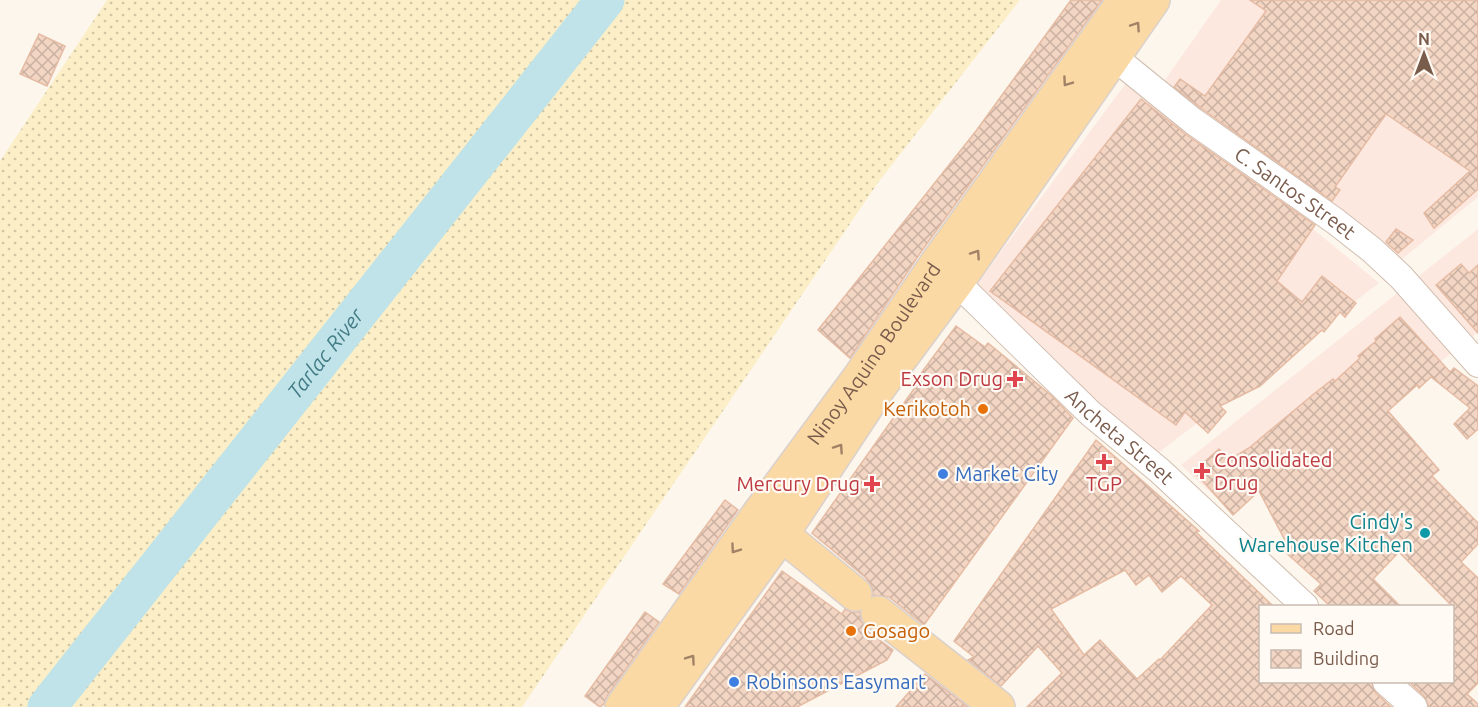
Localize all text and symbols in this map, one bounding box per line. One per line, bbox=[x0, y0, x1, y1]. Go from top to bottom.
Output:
one-way arrow bbox=[1129, 22, 1140, 33]
north arrow bbox=[1394, 24, 1454, 84]
text: N bbox=[1418, 30, 1430, 48]
one-way arrow bbox=[1063, 75, 1074, 86]
street label: C. Santos Street bbox=[1230, 142, 1361, 244]
one-way arrow bbox=[969, 250, 980, 261]
street label: Ninoy Aquino Boulevard bbox=[802, 258, 945, 449]
water label: Tarlac River bbox=[282, 303, 368, 403]
place label: Exson Drug bbox=[900, 367, 1003, 390]
marker: Exson Drug bbox=[1008, 372, 1022, 386]
street label: Ancheta Street bbox=[1061, 384, 1179, 489]
place label: Kerikotoh bbox=[883, 397, 971, 420]
marker: Kerikotoh bbox=[976, 402, 990, 416]
one-way arrow bbox=[832, 444, 843, 455]
place label: Consolidated Drug bbox=[1214, 448, 1332, 494]
marker: TGP bbox=[1097, 455, 1111, 469]
place label: Market City bbox=[955, 462, 1058, 485]
marker: Consolidated Drug bbox=[1195, 464, 1209, 478]
marker: Market City bbox=[936, 467, 950, 481]
place label: Mercury Drug bbox=[736, 472, 860, 495]
place label: TGP bbox=[1086, 472, 1122, 495]
marker: Mercury Drug bbox=[865, 477, 879, 491]
place label: Cindy's Warehouse Kitchen bbox=[1239, 510, 1413, 556]
marker: Cindy's Warehouse Kitchen bbox=[1418, 526, 1432, 540]
one-way arrow bbox=[731, 542, 742, 553]
legend bbox=[1259, 605, 1454, 683]
text: Road bbox=[1313, 618, 1355, 638]
place label: Gosago bbox=[863, 619, 930, 642]
marker: Gosago bbox=[844, 624, 858, 638]
text: Building bbox=[1313, 648, 1379, 668]
one-way arrow bbox=[684, 655, 695, 666]
place label: Robinsons Easymart bbox=[746, 670, 926, 693]
marker: Robinsons Easymart bbox=[727, 675, 741, 689]

